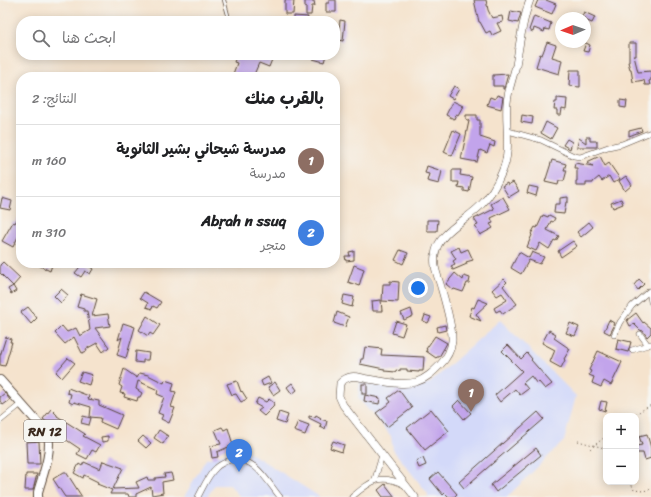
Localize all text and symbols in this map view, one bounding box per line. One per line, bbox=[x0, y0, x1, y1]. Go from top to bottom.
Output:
north arrow bbox=[555, 12, 591, 48]
search box bbox=[16, 16, 340, 60]
text: ابحث هنا bbox=[62, 25, 116, 51]
icon: search bbox=[30, 27, 52, 49]
text: بالقرب منك bbox=[245, 83, 324, 113]
text: النتائج: 2 bbox=[32, 87, 77, 110]
text: مدرسة شيحاني بشير الثانوية bbox=[116, 136, 286, 162]
text: 160 m bbox=[32, 149, 67, 172]
text: 1 bbox=[308, 149, 314, 172]
text: مدرسة bbox=[250, 162, 286, 185]
text: Abṛah n ssuq bbox=[201, 208, 286, 234]
text: 310 m bbox=[32, 221, 66, 244]
text: 2 bbox=[307, 221, 315, 244]
text: متجر bbox=[261, 234, 286, 257]
your location bbox=[408, 278, 428, 298]
pin: 1 bbox=[458, 379, 484, 412]
map controls bbox=[603, 413, 639, 485]
button: + bbox=[603, 413, 639, 449]
road number: RN 12 bbox=[24, 420, 66, 442]
pin: 2 bbox=[226, 439, 252, 472]
button: − bbox=[603, 449, 639, 485]

